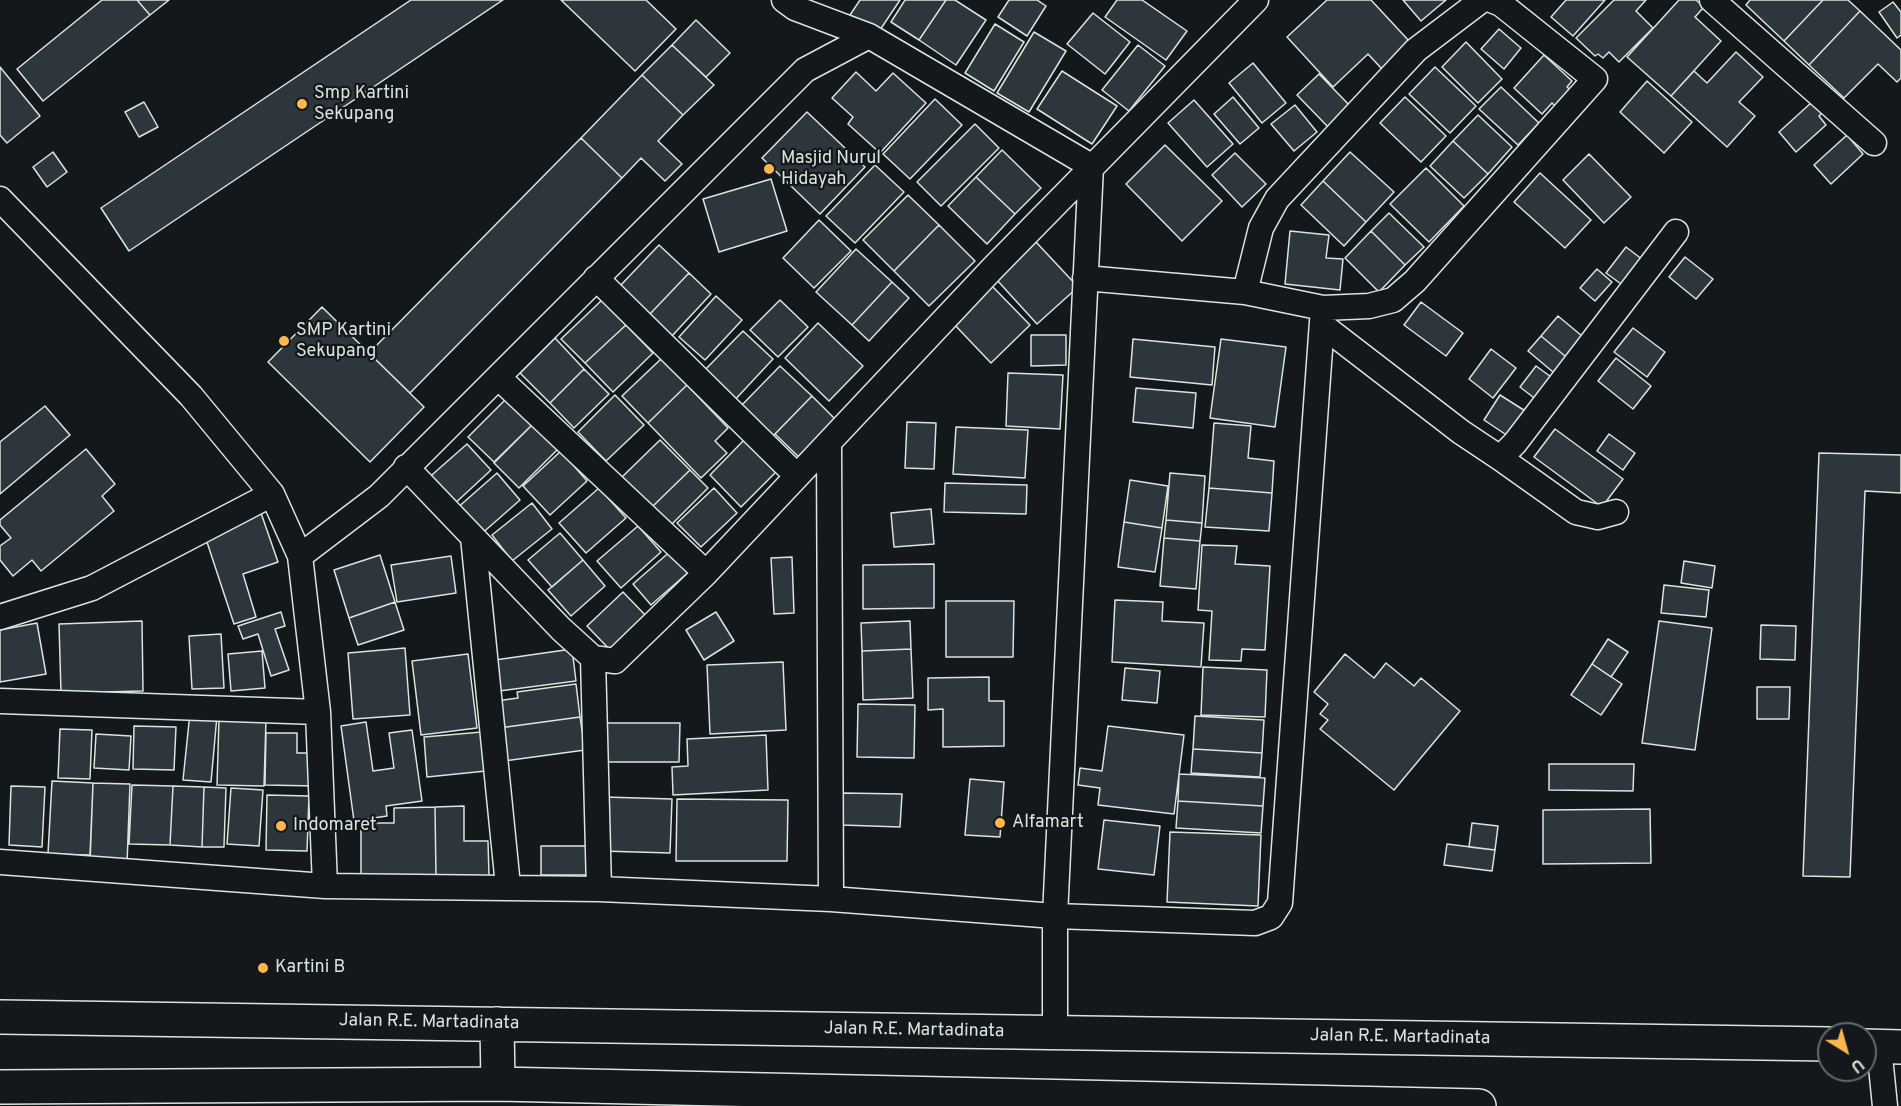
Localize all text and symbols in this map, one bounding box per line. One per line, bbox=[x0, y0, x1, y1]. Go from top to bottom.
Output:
place label: Smp Kartini Sekupang bbox=[314, 83, 409, 125]
marker: Smp Kartini Sekupang bbox=[295, 97, 309, 111]
place label: Masjid Nurul Hidayah bbox=[781, 148, 881, 190]
marker: Masjid Nurul Hidayah bbox=[762, 162, 776, 176]
place label: SMP Kartini Sekupang bbox=[296, 320, 391, 362]
marker: SMP Kartini Sekupang bbox=[277, 334, 291, 348]
place label: Alfamart bbox=[1012, 812, 1084, 834]
place label: Indomaret bbox=[293, 815, 376, 837]
marker: Alfamart bbox=[993, 816, 1007, 830]
marker: Indomaret bbox=[274, 819, 288, 833]
place label: Kartini B bbox=[275, 957, 345, 979]
marker: Kartini B bbox=[256, 961, 270, 975]
street label: Jalan R.E. Martadinata bbox=[339, 1011, 519, 1035]
street label: Jalan R.E. Martadinata bbox=[824, 1019, 1004, 1043]
north arrow bbox=[1817, 1022, 1877, 1082]
street label: Jalan R.E. Martadinata bbox=[1310, 1026, 1490, 1050]
text: U bbox=[1846, 1053, 1867, 1076]

